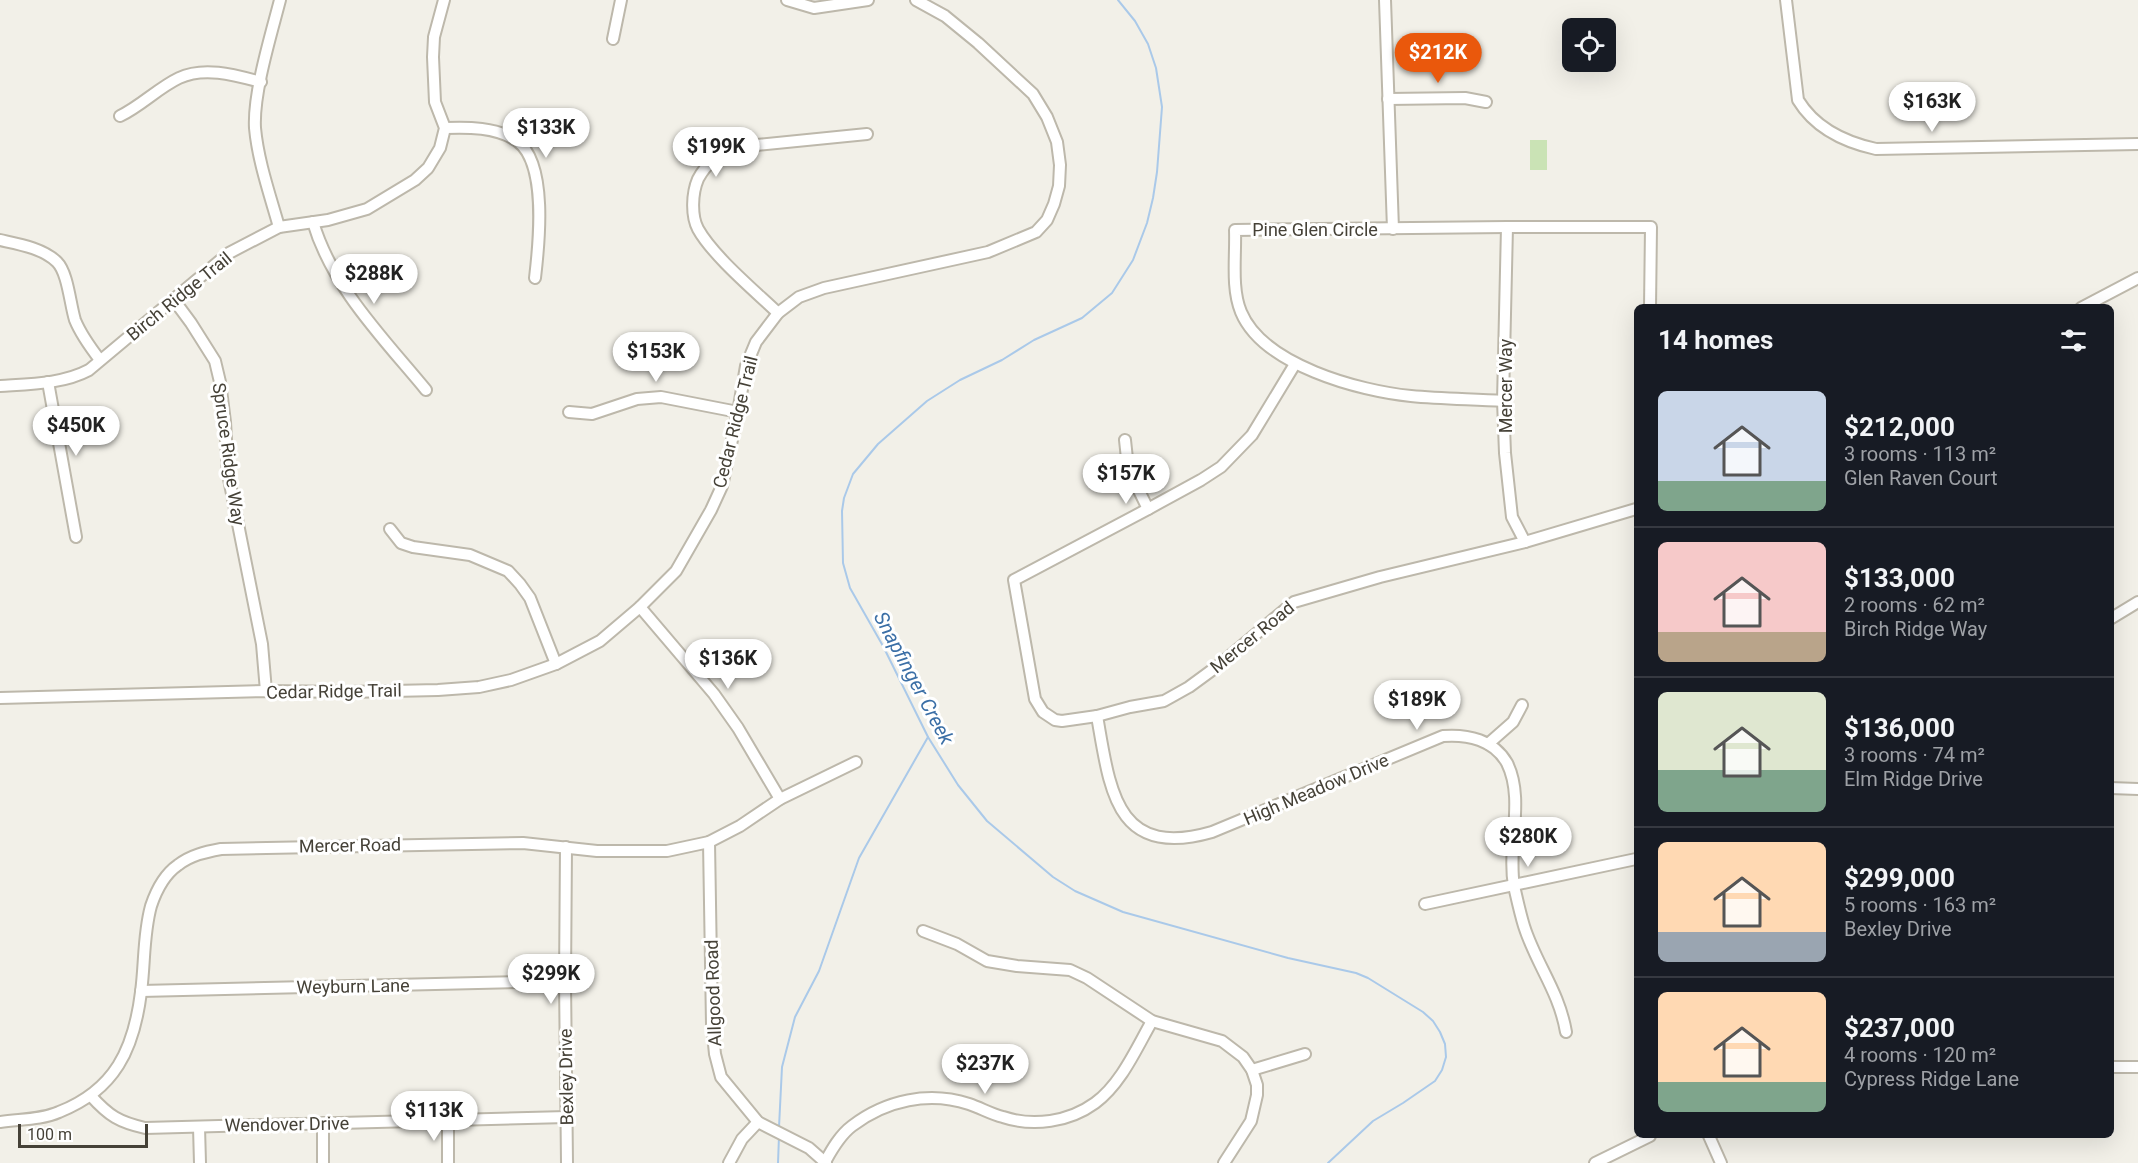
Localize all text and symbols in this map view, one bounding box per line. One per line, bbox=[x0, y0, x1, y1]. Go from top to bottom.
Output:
map controls bbox=[1562, 18, 1616, 72]
button: locate bbox=[1562, 18, 1616, 72]
pin: $212K bbox=[1396, 33, 1480, 84]
text: $212K bbox=[1409, 40, 1467, 64]
pin: $163K bbox=[1890, 82, 1974, 133]
text: $163K bbox=[1903, 89, 1961, 113]
pin: $133K bbox=[504, 108, 588, 159]
text: $133K bbox=[517, 115, 575, 139]
pin: $199K bbox=[674, 127, 758, 178]
text: $199K bbox=[687, 134, 745, 158]
street label: Pine Glen Circle bbox=[1252, 219, 1378, 240]
street label: Birch Ridge Trail bbox=[122, 247, 236, 345]
pin: $288K bbox=[332, 254, 416, 305]
text: $288K bbox=[345, 261, 403, 285]
icon: filters bbox=[2057, 324, 2090, 357]
text: 14 homes bbox=[1658, 325, 1773, 355]
pin: $153K bbox=[614, 332, 698, 383]
street label: Mercer Way bbox=[1495, 338, 1516, 433]
text: $153K bbox=[627, 339, 685, 363]
street label: Cedar Ridge Trail bbox=[708, 354, 762, 490]
street label: Spruce Ridge Way bbox=[209, 381, 249, 527]
pin: $450K bbox=[34, 406, 118, 457]
text: $212,000 bbox=[1844, 412, 1955, 442]
text: $450K bbox=[47, 413, 105, 437]
icon: home bbox=[1706, 415, 1778, 487]
text: 3 rooms · 113 m² bbox=[1844, 442, 1996, 466]
pin: $157K bbox=[1084, 454, 1168, 505]
text: $157K bbox=[1097, 461, 1155, 485]
text: Glen Raven Court bbox=[1844, 466, 1998, 490]
text: $133,000 bbox=[1844, 563, 1955, 593]
icon: home bbox=[1706, 566, 1778, 638]
text: 2 rooms · 62 m² bbox=[1844, 593, 1985, 617]
street label: Mercer Road bbox=[1206, 597, 1298, 677]
water label: Snapfinger Creek bbox=[869, 607, 960, 750]
text: Birch Ridge Way bbox=[1844, 617, 1987, 641]
pin: $136K bbox=[686, 639, 770, 690]
text: $136K bbox=[699, 646, 757, 670]
street label: Cedar Ridge Trail bbox=[266, 679, 402, 703]
pin: $189K bbox=[1375, 680, 1459, 731]
text: $189K bbox=[1388, 687, 1446, 711]
text: $136,000 bbox=[1844, 713, 1955, 743]
icon: home bbox=[1706, 716, 1778, 788]
text: 3 rooms · 74 m² bbox=[1844, 743, 1985, 767]
street label: High Meadow Drive bbox=[1240, 749, 1392, 829]
text: Elm Ridge Drive bbox=[1844, 767, 1983, 791]
pin: $280K bbox=[1486, 817, 1570, 868]
text: $280K bbox=[1499, 824, 1557, 848]
street label: Mercer Road bbox=[299, 834, 401, 856]
text: $299,000 bbox=[1844, 863, 1955, 893]
icon: home bbox=[1706, 866, 1778, 938]
text: 5 rooms · 163 m² bbox=[1844, 893, 1996, 917]
text: Bexley Drive bbox=[1844, 917, 1952, 941]
street label: Allgood Road bbox=[701, 939, 725, 1047]
pin: $299K bbox=[509, 954, 593, 1005]
text: $299K bbox=[522, 961, 580, 985]
street label: Weyburn Lane bbox=[296, 975, 410, 997]
text: $237,000 bbox=[1844, 1013, 1955, 1043]
icon: home bbox=[1706, 1016, 1778, 1088]
street label: Bexley Drive bbox=[555, 1028, 577, 1126]
text: 4 rooms · 120 m² bbox=[1844, 1043, 1996, 1067]
pin: $237K bbox=[943, 1044, 1027, 1095]
text: $237K bbox=[956, 1051, 1014, 1075]
text: Cypress Ridge Lane bbox=[1844, 1067, 2019, 1091]
pin: $113K bbox=[392, 1091, 476, 1142]
text: $113K bbox=[405, 1098, 463, 1122]
street label: Wendover Drive bbox=[225, 1112, 349, 1136]
scale bar bbox=[18, 1121, 148, 1148]
text: 100 m bbox=[27, 1125, 72, 1144]

